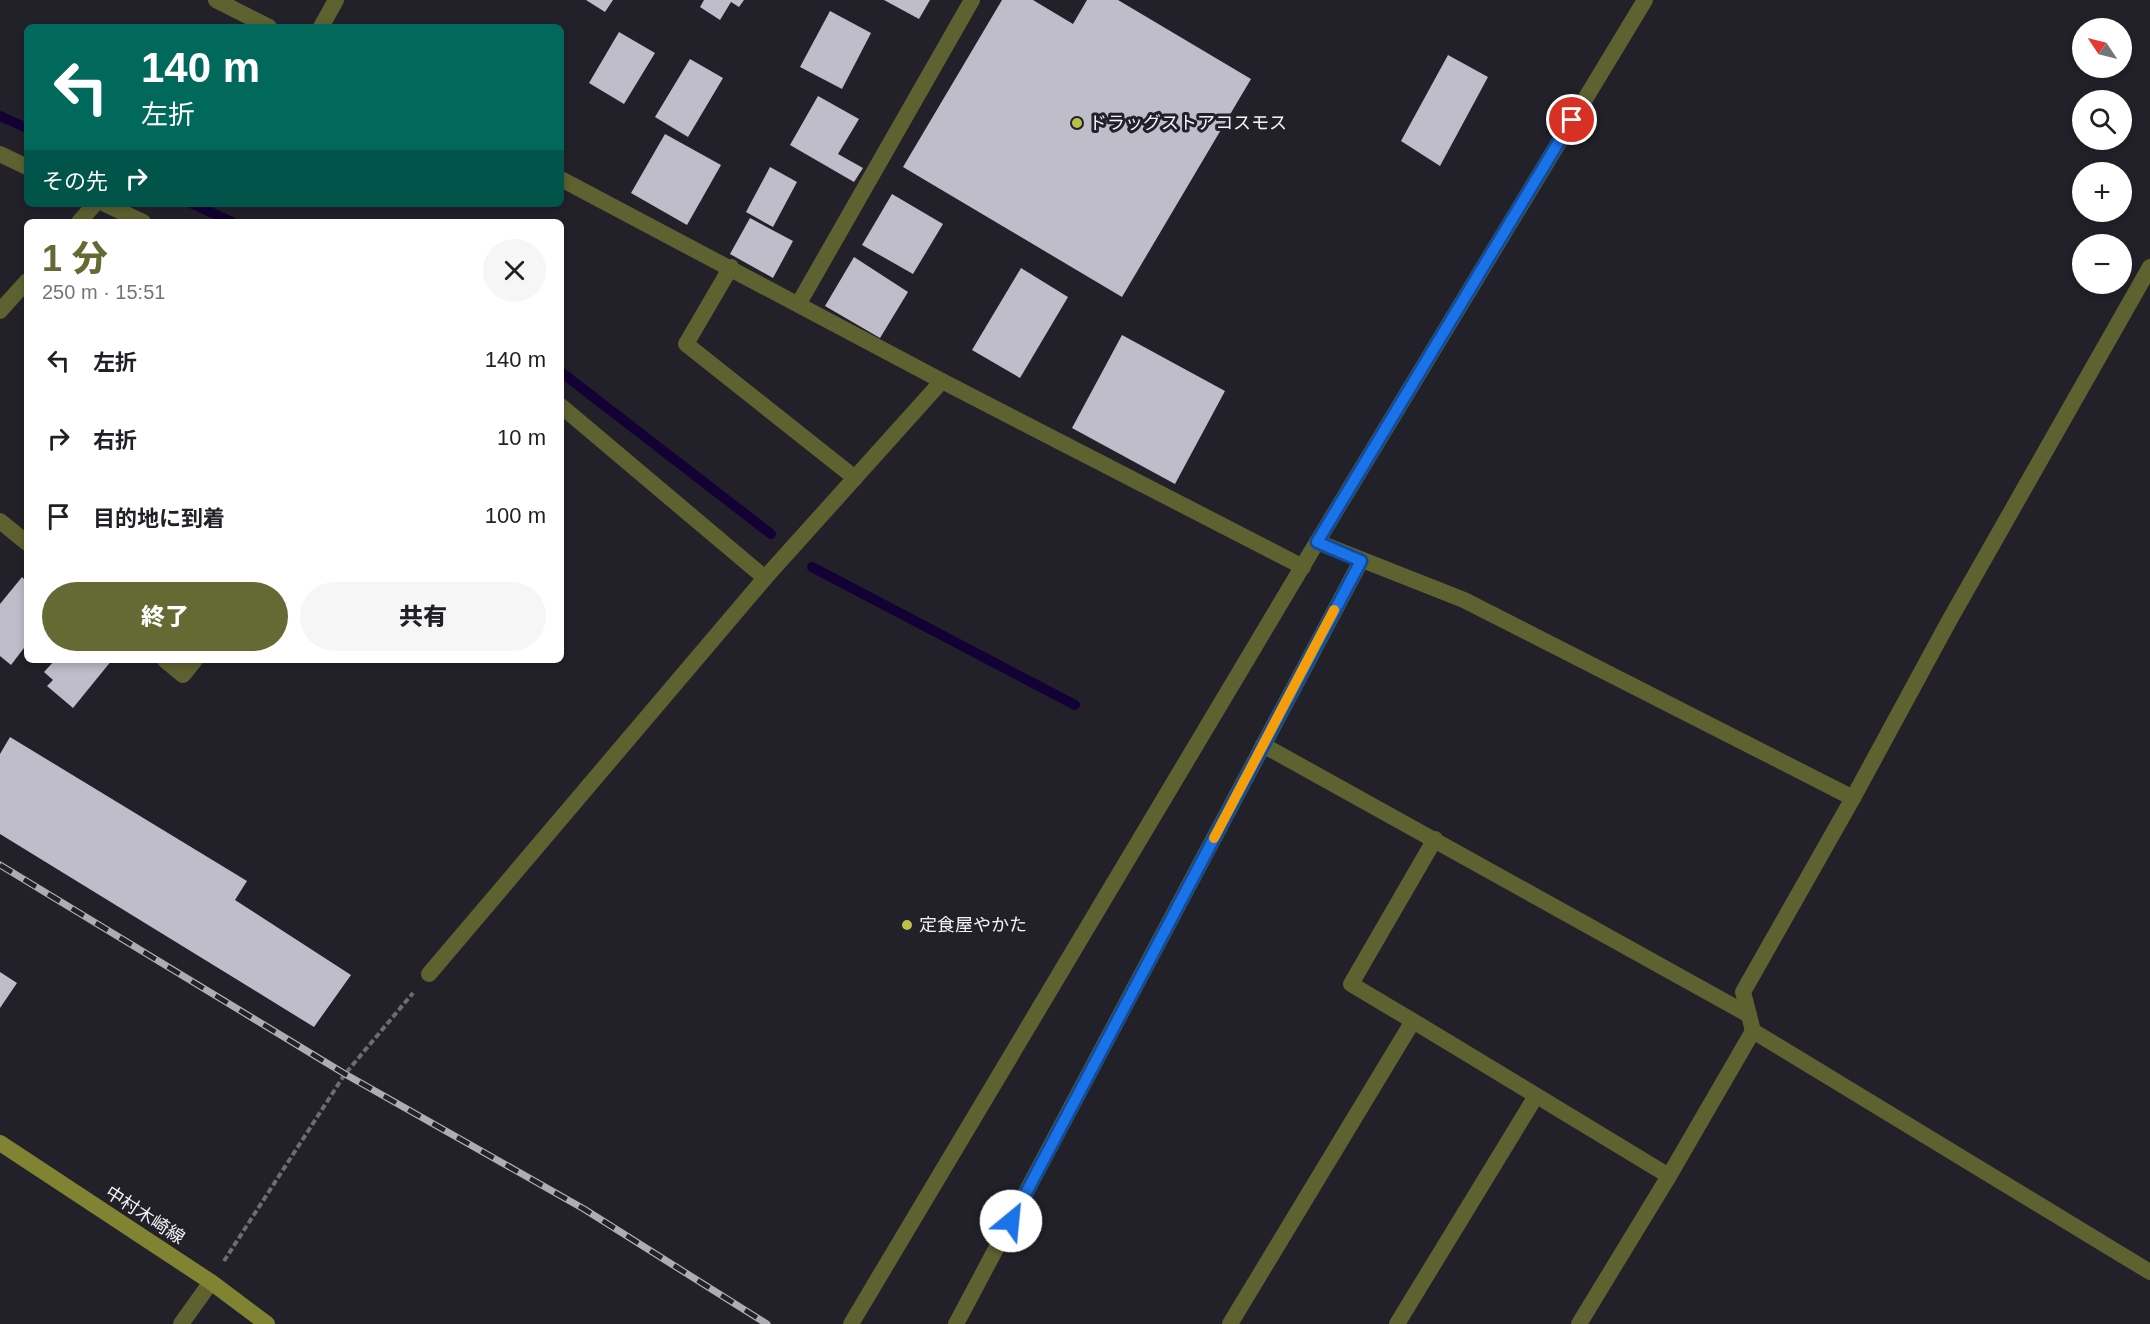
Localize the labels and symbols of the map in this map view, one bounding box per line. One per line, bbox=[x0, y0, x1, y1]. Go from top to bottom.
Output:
north arrow bbox=[2072, 18, 2132, 78]
pin bbox=[1546, 94, 1597, 145]
place label: ドラッグストアコスモス bbox=[1089, 113, 1287, 133]
marker: ドラッグストアコスモス bbox=[1070, 116, 1084, 130]
place label: 定食屋やかた bbox=[919, 915, 1027, 935]
marker: 定食屋やかた bbox=[900, 918, 914, 932]
street label: 中村木崎線 bbox=[102, 1182, 188, 1248]
position arrow bbox=[979, 1189, 1043, 1253]

